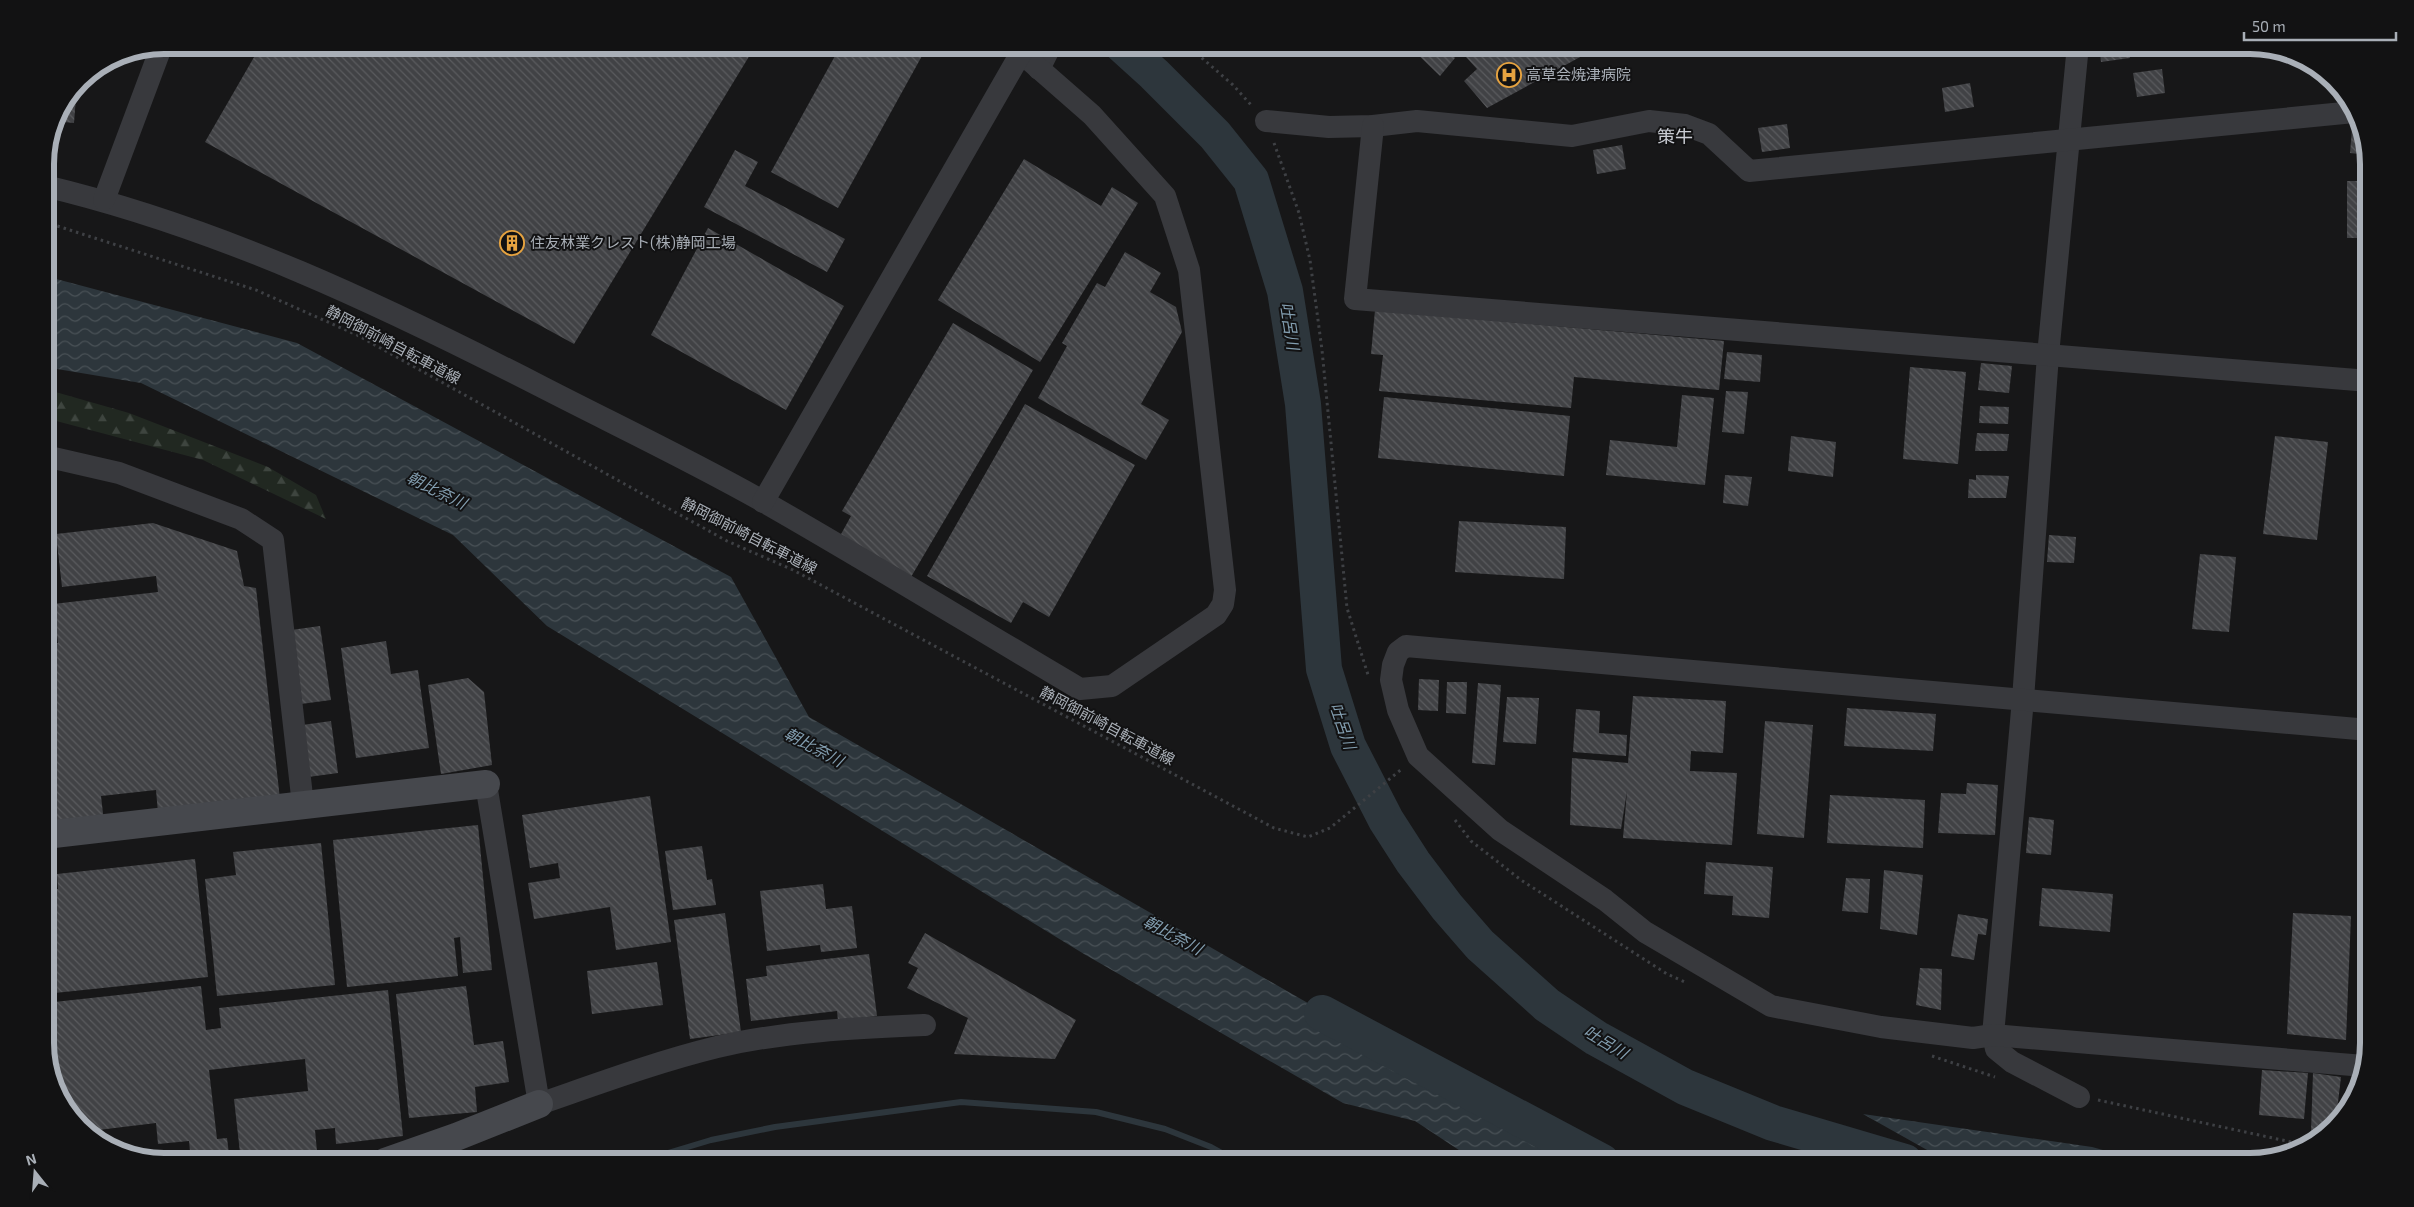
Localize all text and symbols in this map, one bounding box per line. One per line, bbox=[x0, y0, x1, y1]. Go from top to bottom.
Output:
scale bar bbox=[2244, 10, 2396, 42]
text: 50 m bbox=[2252, 17, 2286, 35]
hospital icon: 高草会焼津病院 bbox=[1496, 62, 1522, 88]
place label: 高草会焼津病院 bbox=[1526, 65, 1631, 83]
district label: 策牛 bbox=[1657, 125, 1693, 147]
building icon: 住友林業クレスト(株)静岡工場 bbox=[499, 230, 525, 256]
place label: 住友林業クレスト(株)静岡工場 bbox=[530, 233, 736, 251]
street label: 静岡御前崎自転車道線 bbox=[323, 301, 464, 387]
water label: 吐呂川 bbox=[1277, 301, 1304, 353]
water label: 朝比奈川 bbox=[404, 467, 472, 513]
street label: 静岡御前崎自転車道線 bbox=[679, 493, 820, 577]
street label: 静岡御前崎自転車道線 bbox=[1037, 682, 1178, 768]
water label: 吐呂川 bbox=[1327, 700, 1361, 754]
water label: 朝比奈川 bbox=[782, 723, 849, 771]
water label: 朝比奈川 bbox=[1141, 911, 1208, 959]
water label: 吐呂川 bbox=[1581, 1021, 1633, 1063]
north arrow bbox=[10, 1147, 60, 1197]
text: N bbox=[24, 1149, 38, 1169]

